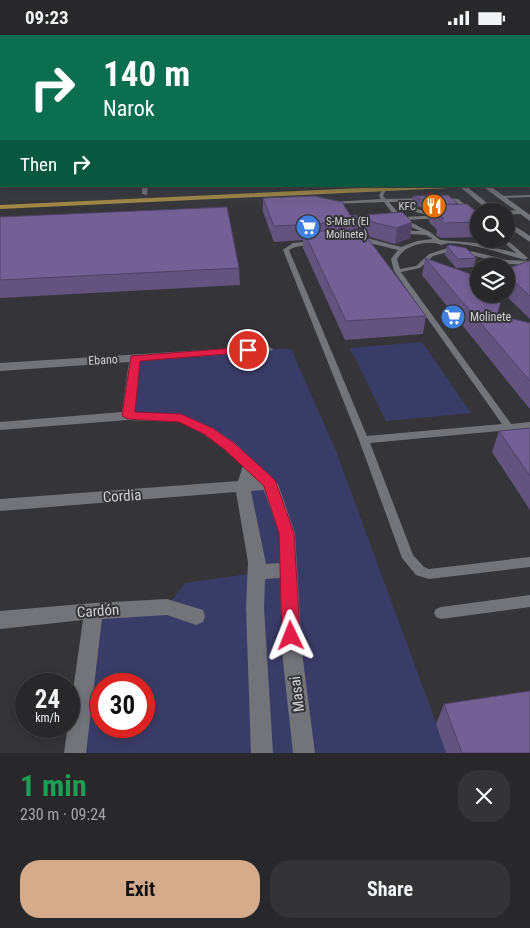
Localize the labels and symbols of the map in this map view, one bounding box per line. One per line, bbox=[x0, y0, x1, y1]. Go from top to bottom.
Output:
restaurant icon: KFC bbox=[421, 193, 447, 219]
place label: KFC bbox=[398, 200, 416, 213]
supermarket icon: S-Mart (El Molinete) bbox=[295, 214, 321, 240]
place label: S-Mart (El Molinete) bbox=[326, 215, 369, 241]
supermarket icon: Molinete bbox=[440, 304, 466, 330]
place label: Molinete bbox=[470, 310, 512, 324]
pin bbox=[227, 329, 269, 371]
street label: Ebano bbox=[88, 352, 118, 368]
street label: Cordia bbox=[102, 486, 142, 506]
street label: Cardón bbox=[76, 601, 120, 621]
position arrow bbox=[264, 609, 316, 661]
speed limit sign: 30 bbox=[90, 673, 155, 738]
street label: Masai bbox=[286, 675, 308, 713]

